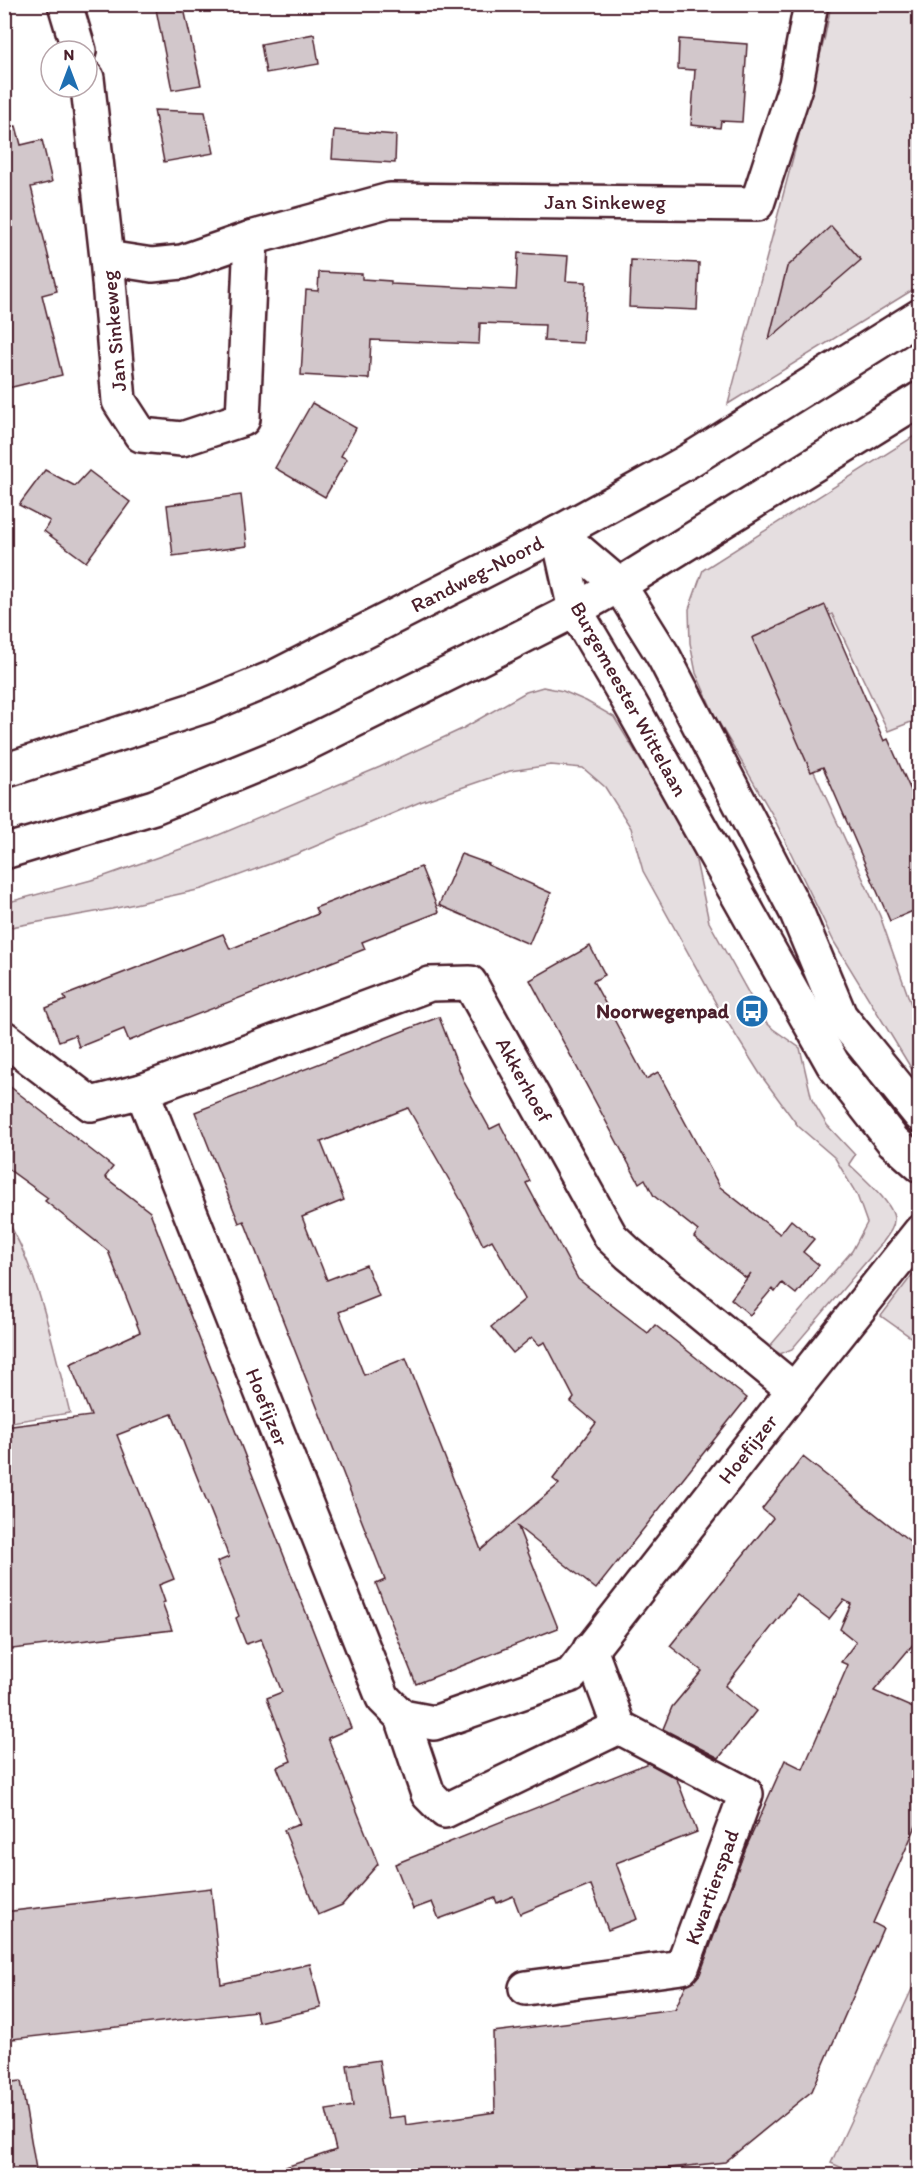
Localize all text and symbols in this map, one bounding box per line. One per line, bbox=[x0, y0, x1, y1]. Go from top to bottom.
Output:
north arrow bbox=[39, 39, 99, 99]
text: N bbox=[64, 45, 74, 64]
street label: Jan Sinkeweg bbox=[544, 189, 666, 214]
street label: Jan Sinkeweg bbox=[96, 269, 131, 393]
street label: Randweg-Noord bbox=[406, 529, 548, 618]
street label: Burgemeester Wittelaan bbox=[565, 597, 693, 801]
bus stop icon: Noorwegenpad bbox=[734, 993, 770, 1029]
place label: Noorwegenpad bbox=[596, 998, 730, 1024]
street label: Akkerhoef bbox=[491, 1033, 558, 1127]
street label: Hoefijzer bbox=[241, 1364, 295, 1450]
street label: Hoefijzer bbox=[713, 1408, 783, 1489]
street label: Kwartierspad bbox=[679, 1825, 744, 1948]

